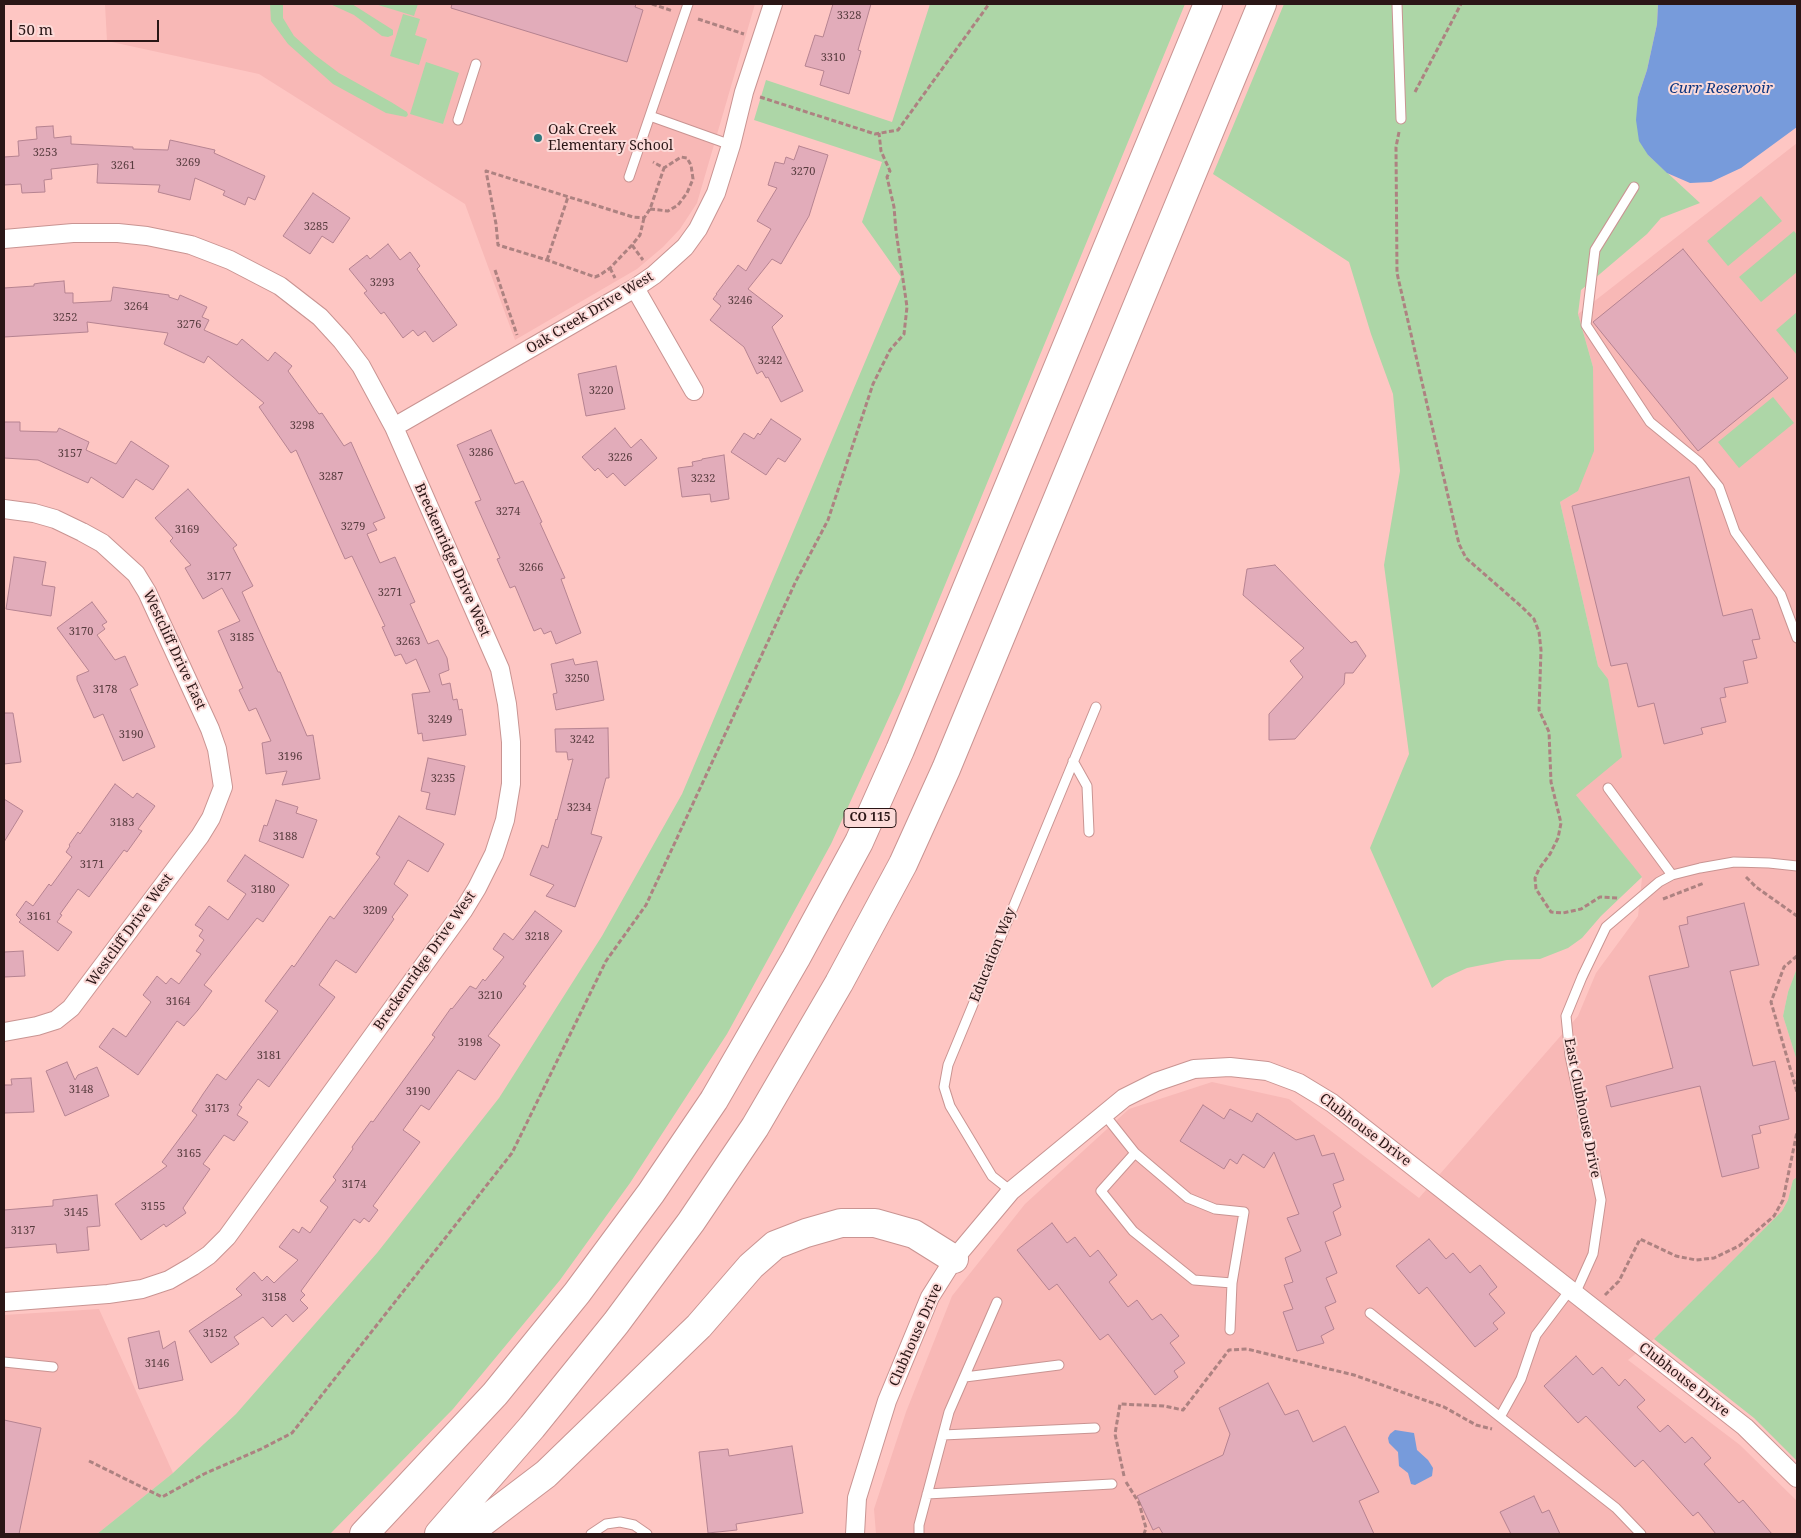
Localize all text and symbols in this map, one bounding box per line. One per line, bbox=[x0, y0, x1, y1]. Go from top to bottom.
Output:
house number: 3328 bbox=[837, 9, 861, 23]
scale bar bbox=[12, 10, 161, 42]
text: 50 m bbox=[18, 19, 53, 39]
house number: 3310 bbox=[821, 51, 845, 65]
water label: Curr Reservoir bbox=[1669, 80, 1773, 98]
place label: Oak Creek Elementary School bbox=[548, 122, 673, 154]
marker: Oak Creek Elementary School bbox=[532, 132, 544, 144]
house number: 3253 bbox=[33, 146, 57, 160]
house number: 3269 bbox=[176, 156, 200, 170]
house number: 3261 bbox=[111, 159, 135, 173]
house number: 3270 bbox=[791, 165, 815, 179]
house number: 3285 bbox=[304, 220, 328, 234]
street label: Oak Creek Drive West bbox=[523, 268, 657, 358]
house number: 3293 bbox=[370, 276, 394, 290]
house number: 3246 bbox=[728, 294, 752, 308]
house number: 3264 bbox=[124, 300, 148, 314]
house number: 3252 bbox=[53, 311, 77, 325]
house number: 3276 bbox=[177, 318, 201, 332]
house number: 3242 bbox=[758, 354, 782, 368]
house number: 3220 bbox=[589, 384, 613, 398]
house number: 3298 bbox=[290, 419, 314, 433]
house number: 3286 bbox=[469, 446, 493, 460]
house number: 3157 bbox=[58, 447, 82, 461]
house number: 3226 bbox=[608, 451, 632, 465]
house number: 3287 bbox=[319, 470, 343, 484]
house number: 3232 bbox=[691, 472, 715, 486]
street label: Breckenridge Drive West bbox=[411, 481, 493, 639]
house number: 3274 bbox=[496, 505, 520, 519]
house number: 3279 bbox=[341, 520, 365, 534]
house number: 3169 bbox=[175, 523, 199, 537]
house number: 3266 bbox=[519, 561, 543, 575]
house number: 3177 bbox=[207, 570, 231, 584]
house number: 3271 bbox=[378, 586, 402, 600]
street label: Westcliff Drive East bbox=[139, 587, 209, 713]
house number: 3170 bbox=[69, 625, 93, 639]
house number: 3185 bbox=[230, 631, 254, 645]
house number: 3263 bbox=[396, 635, 420, 649]
house number: 3250 bbox=[565, 672, 589, 686]
house number: 3178 bbox=[93, 683, 117, 697]
house number: 3249 bbox=[428, 713, 452, 727]
house number: 3190 bbox=[119, 728, 143, 742]
house number: 3242 bbox=[570, 733, 594, 747]
house number: 3196 bbox=[278, 750, 302, 764]
house number: 3235 bbox=[431, 772, 455, 786]
house number: 3234 bbox=[567, 801, 591, 815]
road number: CO 115 bbox=[844, 808, 896, 828]
house number: 3183 bbox=[110, 816, 134, 830]
house number: 3188 bbox=[273, 830, 297, 844]
house number: 3171 bbox=[80, 858, 104, 872]
street label: Westcliff Drive West bbox=[84, 871, 176, 989]
house number: 3180 bbox=[251, 883, 275, 897]
street label: Breckenridge Drive West bbox=[371, 888, 479, 1034]
house number: 3209 bbox=[363, 904, 387, 918]
street label: Education Way bbox=[966, 905, 1020, 1005]
house number: 3161 bbox=[27, 910, 51, 924]
house number: 3218 bbox=[525, 930, 549, 944]
house number: 3210 bbox=[478, 989, 502, 1003]
house number: 3164 bbox=[166, 995, 190, 1009]
house number: 3198 bbox=[458, 1036, 482, 1050]
street label: East Clubhouse Drive bbox=[1560, 1037, 1604, 1179]
house number: 3181 bbox=[257, 1049, 281, 1063]
house number: 3148 bbox=[69, 1083, 93, 1097]
house number: 3190 bbox=[406, 1085, 430, 1099]
street label: Clubhouse Drive bbox=[1316, 1090, 1414, 1170]
house number: 3173 bbox=[205, 1102, 229, 1116]
house number: 3165 bbox=[177, 1147, 201, 1161]
house number: 3174 bbox=[342, 1178, 366, 1192]
house number: 3155 bbox=[141, 1200, 165, 1214]
house number: 3145 bbox=[64, 1206, 88, 1220]
house number: 3137 bbox=[11, 1224, 35, 1238]
street label: Clubhouse Drive bbox=[886, 1281, 946, 1389]
house number: 3158 bbox=[262, 1291, 286, 1305]
house number: 3152 bbox=[203, 1327, 227, 1341]
street label: Clubhouse Drive bbox=[1635, 1339, 1733, 1421]
house number: 3146 bbox=[145, 1357, 169, 1371]

